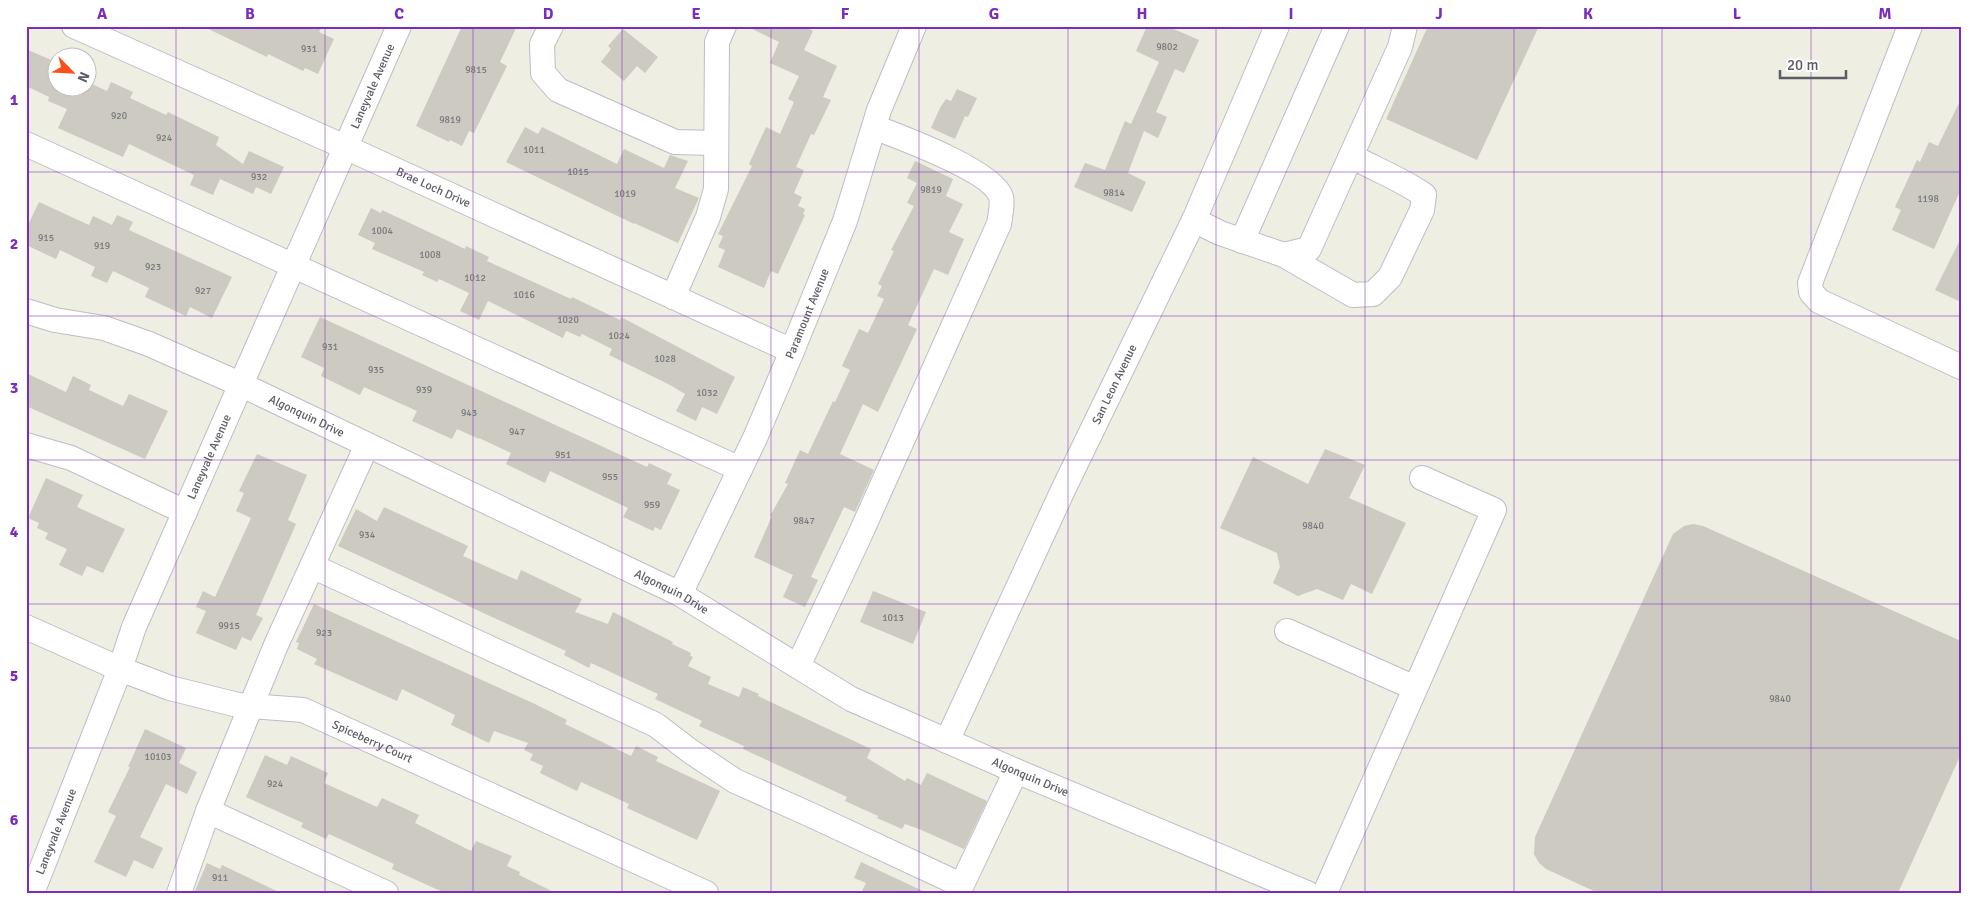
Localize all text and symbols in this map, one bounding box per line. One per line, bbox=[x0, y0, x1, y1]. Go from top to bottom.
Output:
text: A bbox=[97, 4, 108, 24]
text: B bbox=[245, 4, 255, 24]
text: C bbox=[394, 4, 404, 24]
text: D bbox=[543, 4, 554, 24]
text: E bbox=[691, 4, 701, 24]
text: F bbox=[841, 4, 850, 24]
text: G bbox=[989, 4, 999, 24]
text: H bbox=[1137, 4, 1147, 24]
text: I bbox=[1288, 4, 1294, 24]
text: J bbox=[1435, 4, 1443, 24]
text: K bbox=[1583, 4, 1593, 24]
text: L bbox=[1733, 4, 1742, 24]
text: M bbox=[1878, 4, 1892, 24]
house number: 9802 bbox=[1156, 41, 1178, 53]
street label: Laneyvale Avenue bbox=[348, 42, 398, 131]
house number: 931 bbox=[301, 43, 317, 55]
north arrow bbox=[48, 48, 98, 98]
scale bar bbox=[1780, 48, 1846, 80]
text: 20 m bbox=[1787, 56, 1818, 74]
house number: 9815 bbox=[465, 64, 487, 76]
text: N bbox=[74, 69, 93, 85]
text: 1 bbox=[10, 90, 19, 110]
house number: 920 bbox=[111, 110, 127, 122]
house number: 9819 bbox=[439, 114, 461, 126]
house number: 924 bbox=[156, 132, 173, 144]
house number: 1011 bbox=[523, 144, 545, 156]
street label: Brae Loch Drive bbox=[394, 164, 473, 211]
house number: 1015 bbox=[567, 166, 589, 178]
house number: 932 bbox=[251, 171, 267, 183]
house number: 9819 bbox=[920, 184, 942, 196]
house number: 9814 bbox=[1103, 187, 1125, 199]
house number: 1019 bbox=[614, 188, 636, 200]
house number: 1198 bbox=[1917, 193, 1939, 205]
house number: 1004 bbox=[371, 225, 393, 237]
house number: 915 bbox=[38, 232, 54, 244]
text: 2 bbox=[10, 234, 18, 254]
house number: 919 bbox=[94, 240, 110, 252]
house number: 1008 bbox=[419, 249, 441, 261]
house number: 923 bbox=[145, 261, 161, 273]
street label: Paramount Avenue bbox=[782, 266, 833, 361]
house number: 1012 bbox=[464, 272, 486, 284]
house number: 927 bbox=[195, 285, 211, 297]
house number: 1016 bbox=[513, 289, 535, 301]
house number: 1020 bbox=[557, 314, 579, 326]
house number: 1024 bbox=[608, 330, 630, 342]
house number: 931 bbox=[322, 341, 338, 353]
street label: San Leon Avenue bbox=[1089, 342, 1140, 427]
house number: 1028 bbox=[654, 353, 676, 365]
house number: 935 bbox=[368, 364, 384, 376]
text: 3 bbox=[10, 378, 18, 398]
house number: 939 bbox=[416, 384, 432, 396]
house number: 1032 bbox=[696, 387, 718, 399]
street label: Algonquin Drive bbox=[266, 392, 347, 441]
house number: 943 bbox=[461, 407, 477, 419]
street label: Laneyvale Avenue bbox=[184, 412, 235, 502]
house number: 947 bbox=[509, 426, 525, 438]
house number: 951 bbox=[555, 449, 571, 461]
house number: 955 bbox=[602, 471, 618, 483]
house number: 959 bbox=[644, 499, 660, 511]
house number: 9847 bbox=[793, 515, 815, 527]
house number: 9840 bbox=[1302, 520, 1324, 532]
text: 4 bbox=[10, 522, 19, 542]
house number: 934 bbox=[359, 529, 376, 541]
street label: Algonquin Drive bbox=[632, 566, 711, 618]
house number: 1013 bbox=[882, 612, 904, 624]
house number: 9915 bbox=[218, 620, 240, 632]
house number: 923 bbox=[316, 627, 332, 639]
text: 5 bbox=[10, 666, 18, 686]
house number: 9840 bbox=[1769, 693, 1791, 705]
street label: Spiceberry Court bbox=[330, 717, 415, 767]
house number: 10103 bbox=[144, 751, 172, 763]
street label: Algonquin Drive bbox=[990, 754, 1071, 800]
house number: 924 bbox=[267, 778, 284, 790]
street label: Laneyvale Avenue bbox=[33, 786, 80, 877]
text: 6 bbox=[10, 810, 19, 830]
house number: 911 bbox=[212, 872, 228, 884]

